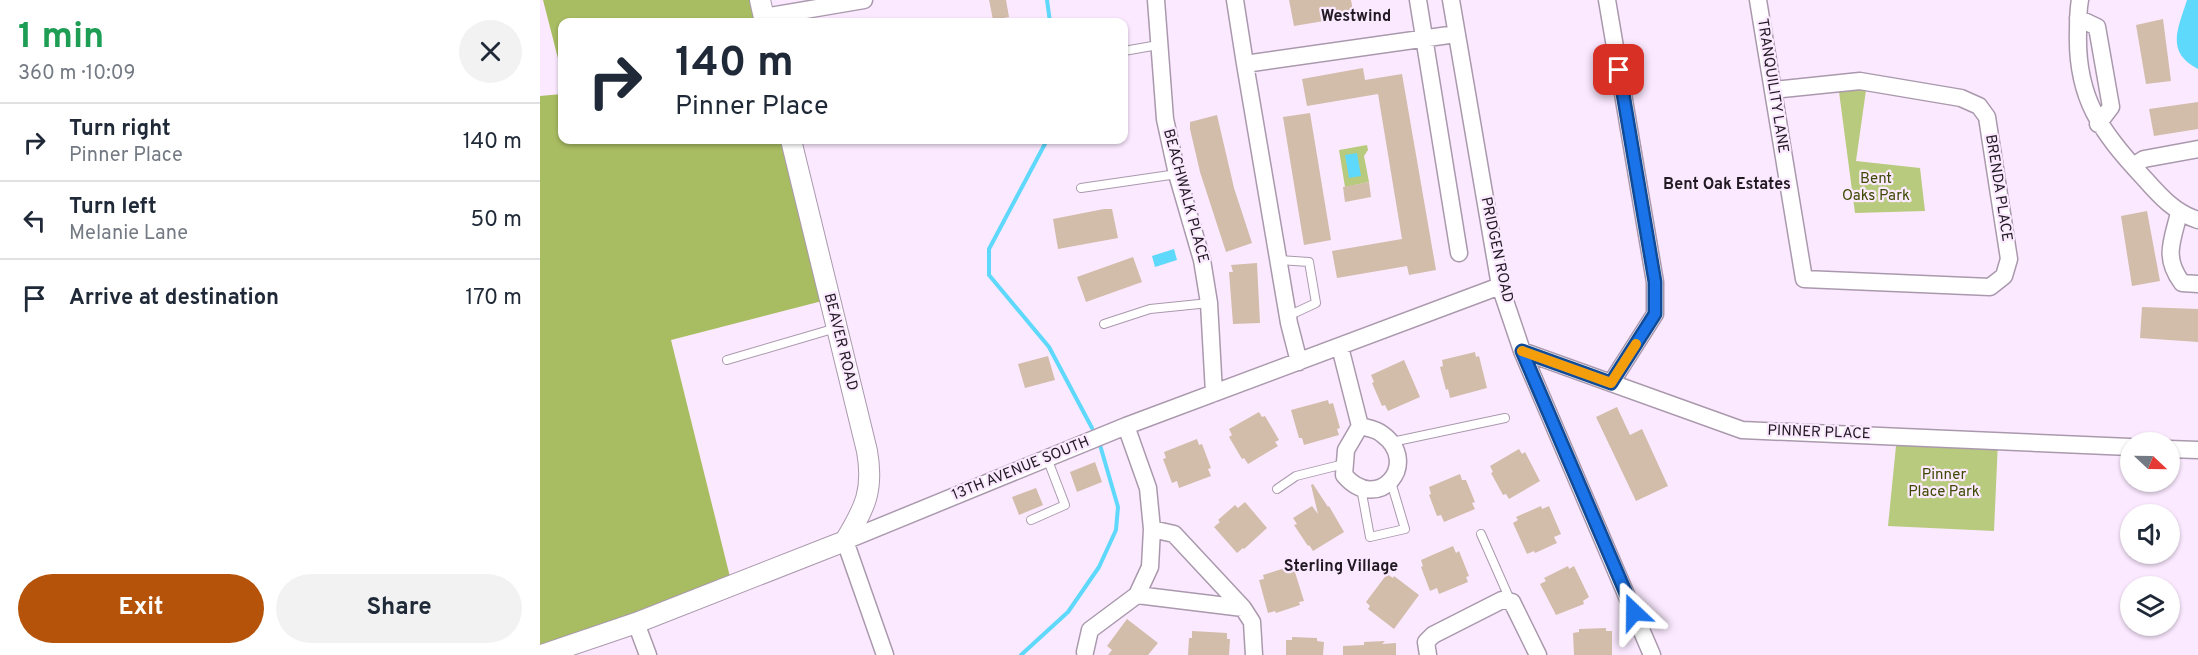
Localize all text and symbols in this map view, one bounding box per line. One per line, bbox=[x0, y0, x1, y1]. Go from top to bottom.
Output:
district label: Westwind bbox=[1321, 7, 1391, 27]
text: 1 min bbox=[18, 15, 104, 61]
street label: TRANQUILITY LANE bbox=[1752, 17, 1792, 155]
button: close bbox=[459, 20, 522, 83]
text: 140 m bbox=[675, 38, 794, 91]
icon: right bbox=[576, 42, 654, 120]
pin bbox=[1593, 44, 1644, 95]
icon: arrive bbox=[1602, 53, 1635, 86]
text: 360 m · 10:09 bbox=[18, 61, 135, 87]
text: Pinner Place bbox=[675, 90, 829, 124]
text: Turn right bbox=[69, 116, 171, 143]
icon: right bbox=[18, 126, 51, 159]
street label: BEACHWALK PLACE bbox=[1158, 127, 1212, 265]
text: 140 m bbox=[463, 129, 522, 156]
street label: BRENDA PLACE bbox=[1980, 133, 2016, 243]
text: Pinner Place bbox=[69, 143, 183, 169]
park label: Bent Oaks Park bbox=[1842, 170, 1910, 206]
district label: Bent Oak Estates bbox=[1663, 175, 1791, 195]
text: Turn left bbox=[69, 194, 157, 221]
street label: PRIDGEN ROAD bbox=[1476, 195, 1516, 305]
icon: left bbox=[18, 204, 51, 237]
text: 50 m bbox=[470, 207, 522, 234]
text: Melanie Lane bbox=[69, 221, 188, 247]
icon: arrive bbox=[18, 282, 51, 315]
text: Arrive at destination bbox=[69, 285, 279, 312]
text: 170 m bbox=[465, 285, 522, 312]
street label: BEAVER ROAD bbox=[819, 291, 861, 393]
street label: PINNER PLACE bbox=[1767, 422, 1871, 444]
north arrow bbox=[2120, 432, 2180, 492]
map controls bbox=[2120, 432, 2180, 636]
street label: 13TH AVENUE SOUTH bbox=[949, 433, 1093, 505]
park label: Pinner Place Park bbox=[1908, 466, 1980, 502]
button: sound bbox=[2120, 504, 2180, 564]
district label: Sterling Village bbox=[1284, 557, 1398, 577]
button: Exit bbox=[18, 574, 264, 643]
button: Share bbox=[276, 574, 522, 643]
button: layers bbox=[2120, 576, 2180, 636]
position arrow bbox=[1602, 580, 1666, 644]

